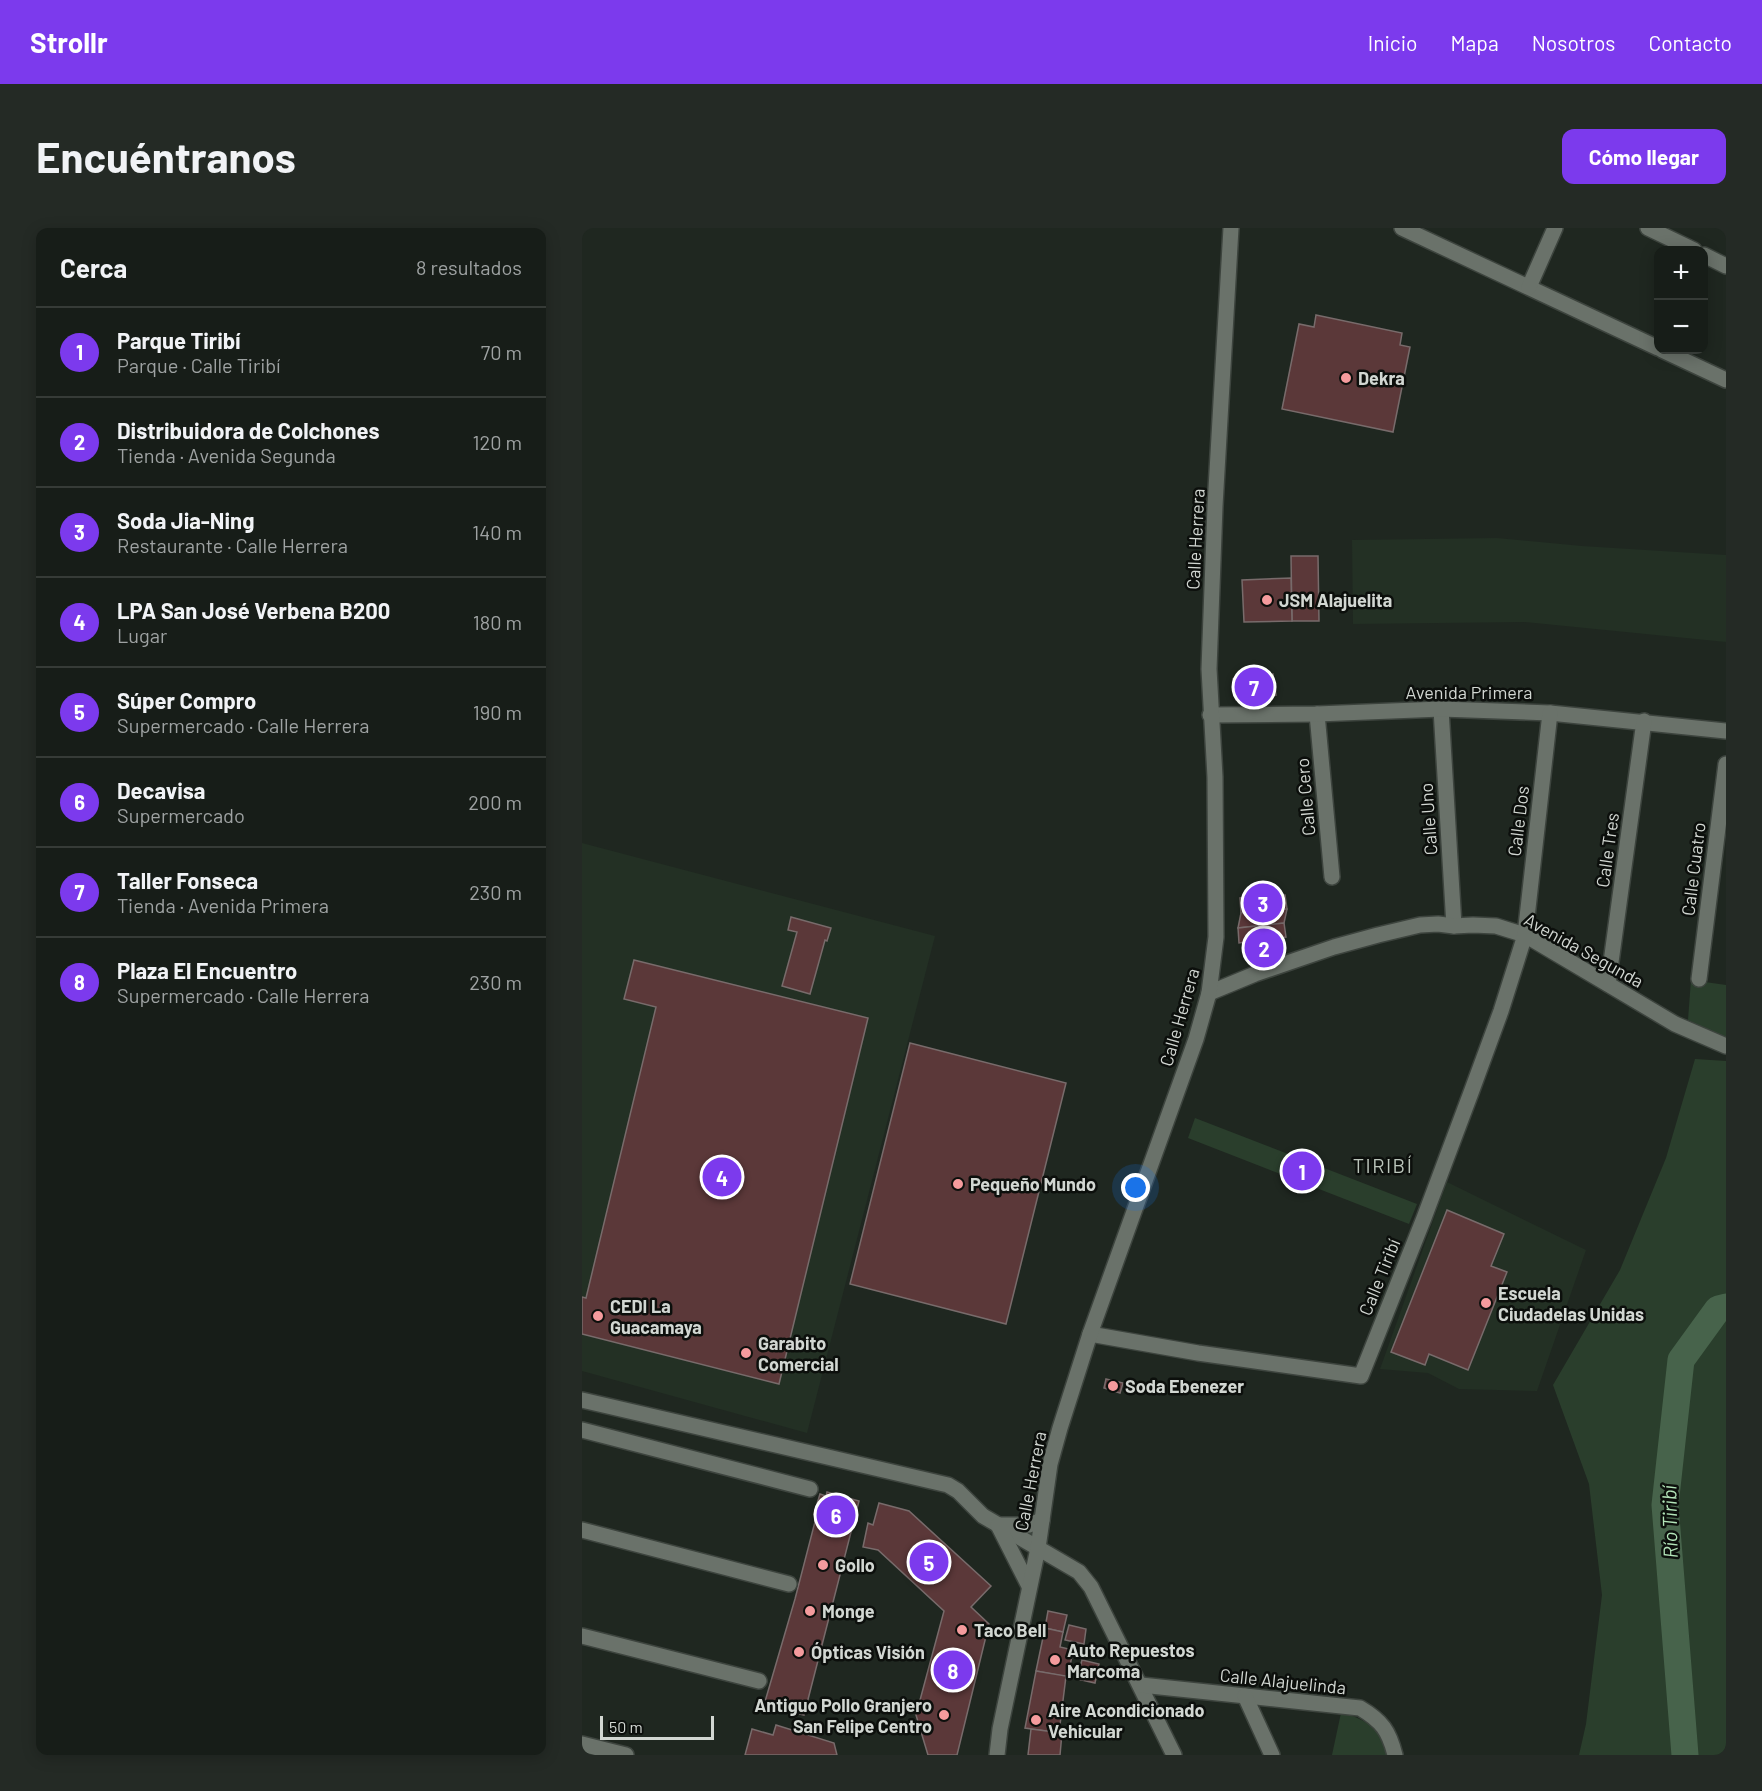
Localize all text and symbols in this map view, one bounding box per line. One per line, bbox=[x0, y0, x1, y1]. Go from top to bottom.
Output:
text: Strollr bbox=[30, 25, 108, 59]
text: Inicio bbox=[1368, 30, 1418, 55]
text: Mapa bbox=[1451, 30, 1499, 55]
text: Nosotros bbox=[1532, 30, 1615, 55]
text: Contacto bbox=[1648, 30, 1732, 55]
button: Cómo llegar bbox=[1562, 129, 1726, 184]
text: Encuéntranos bbox=[36, 131, 296, 181]
map controls bbox=[1654, 246, 1708, 354]
button: + bbox=[1654, 246, 1708, 300]
text: Cerca bbox=[60, 252, 127, 283]
text: 8 resultados bbox=[416, 255, 522, 279]
button: − bbox=[1654, 300, 1708, 354]
text: Parque Tiribí bbox=[117, 327, 240, 353]
text: 1 bbox=[76, 340, 83, 364]
text: 70 m bbox=[481, 340, 522, 364]
text: Parque · Calle Tiribí bbox=[117, 353, 280, 377]
place label: Dekra bbox=[1358, 367, 1405, 389]
marker: Dekra bbox=[1339, 371, 1353, 385]
text: Distribuidora de Colchones bbox=[117, 417, 379, 443]
text: 2 bbox=[74, 430, 85, 454]
text: 120 m bbox=[472, 430, 522, 454]
text: Tienda · Avenida Segunda bbox=[117, 443, 336, 467]
street label: Calle Herrera bbox=[1181, 488, 1209, 590]
text: Soda Jia-Ning bbox=[117, 507, 254, 533]
text: 3 bbox=[74, 520, 85, 544]
text: 140 m bbox=[472, 520, 522, 544]
text: Restaurante · Calle Herrera bbox=[117, 533, 348, 557]
place label: JSM Alajuelita bbox=[1279, 589, 1392, 611]
marker: JSM Alajuelita bbox=[1260, 593, 1274, 607]
text: LPA San José Verbena B200 bbox=[117, 597, 390, 623]
text: 4 bbox=[73, 610, 86, 634]
text: 180 m bbox=[473, 610, 522, 634]
text: Lugar bbox=[117, 623, 167, 647]
pin: 7 bbox=[1234, 664, 1274, 710]
street label: Avenida Primera bbox=[1405, 681, 1533, 703]
text: Súper Compro bbox=[117, 687, 256, 713]
text: 5 bbox=[74, 700, 85, 724]
text: 190 m bbox=[473, 700, 522, 724]
text: Supermercado · Calle Herrera bbox=[117, 713, 370, 737]
street label: Calle Cero bbox=[1291, 757, 1319, 837]
text: Decavisa bbox=[117, 777, 205, 803]
street label: Calle Uno bbox=[1414, 782, 1442, 856]
street label: Calle Dos bbox=[1503, 784, 1533, 858]
text: 6 bbox=[74, 790, 85, 814]
text: 200 m bbox=[468, 790, 522, 814]
text: Supermercado bbox=[117, 803, 245, 827]
street label: Calle Tres bbox=[1591, 811, 1623, 889]
street label: Calle Cuatro bbox=[1676, 821, 1710, 917]
text: Taller Fonseca bbox=[117, 867, 258, 893]
text: 7 bbox=[75, 880, 84, 904]
text: 230 m bbox=[469, 880, 522, 904]
pin: 3 bbox=[1244, 880, 1282, 926]
text: Tienda · Avenida Primera bbox=[117, 893, 329, 917]
street label: Avenida Segunda bbox=[1520, 908, 1648, 992]
pin: 2 bbox=[1244, 926, 1284, 970]
text: Plaza El Encuentro bbox=[117, 957, 297, 983]
street label: Calle Herrera bbox=[1154, 965, 1204, 1069]
text: 8 bbox=[74, 970, 85, 994]
text: 230 m bbox=[469, 970, 522, 994]
text: Supermercado · Calle Herrera bbox=[117, 983, 370, 1007]
pin: 1 bbox=[1282, 1148, 1322, 1194]
district label: TIRIBÍ bbox=[1353, 1153, 1413, 1177]
pin: 4 bbox=[702, 1154, 742, 1200]
place label: Pequeño Mundo bbox=[970, 1173, 1096, 1195]
your location bbox=[1121, 1173, 1150, 1202]
marker: Pequeño Mundo bbox=[951, 1177, 965, 1191]
street label: Calle Tiribí bbox=[1354, 1235, 1404, 1319]
place label: Escuela Ciudadelas Unidas bbox=[1498, 1282, 1644, 1325]
place label: CEDI La Guacamaya bbox=[610, 1295, 702, 1338]
marker: Escuela Ciudadelas Unidas bbox=[1479, 1296, 1493, 1310]
marker: CEDI La Guacamaya bbox=[591, 1309, 605, 1323]
place label: Garabito Comercial bbox=[758, 1332, 839, 1375]
marker: Garabito Comercial bbox=[739, 1346, 753, 1360]
place label: Soda Ebenezer bbox=[1125, 1375, 1244, 1397]
marker: Soda Ebenezer bbox=[1106, 1379, 1120, 1393]
street label: Calle Herrera bbox=[1010, 1429, 1050, 1533]
water label: Río Tiribí bbox=[1656, 1483, 1682, 1559]
pin: 6 bbox=[816, 1492, 856, 1538]
pin: 5 bbox=[910, 1540, 948, 1584]
place label: Gollo bbox=[835, 1554, 875, 1576]
marker: Gollo bbox=[816, 1558, 830, 1572]
place label: Monge bbox=[822, 1600, 875, 1622]
marker: Monge bbox=[803, 1604, 817, 1618]
place label: Taco Bell bbox=[974, 1619, 1046, 1641]
marker: Taco Bell bbox=[955, 1623, 969, 1637]
place label: Auto Repuestos Marcoma bbox=[1067, 1639, 1195, 1682]
place label: Ópticas Visión bbox=[811, 1641, 925, 1663]
marker: Ópticas Visión bbox=[792, 1645, 806, 1659]
pin: 8 bbox=[934, 1648, 973, 1692]
marker: Auto Repuestos Marcoma bbox=[1048, 1653, 1062, 1667]
street label: Calle Alajuelinda bbox=[1219, 1663, 1347, 1699]
place label: Antiguo Pollo Granjero San Felipe Centro bbox=[754, 1694, 932, 1737]
place label: Aire Acondicionado Vehicular bbox=[1048, 1699, 1205, 1742]
marker: Antiguo Pollo Granjero San Felipe Centro bbox=[937, 1708, 951, 1722]
scale bar bbox=[600, 1713, 714, 1740]
marker: Aire Acondicionado Vehicular bbox=[1029, 1713, 1043, 1727]
text: 50 m bbox=[609, 1717, 643, 1736]

